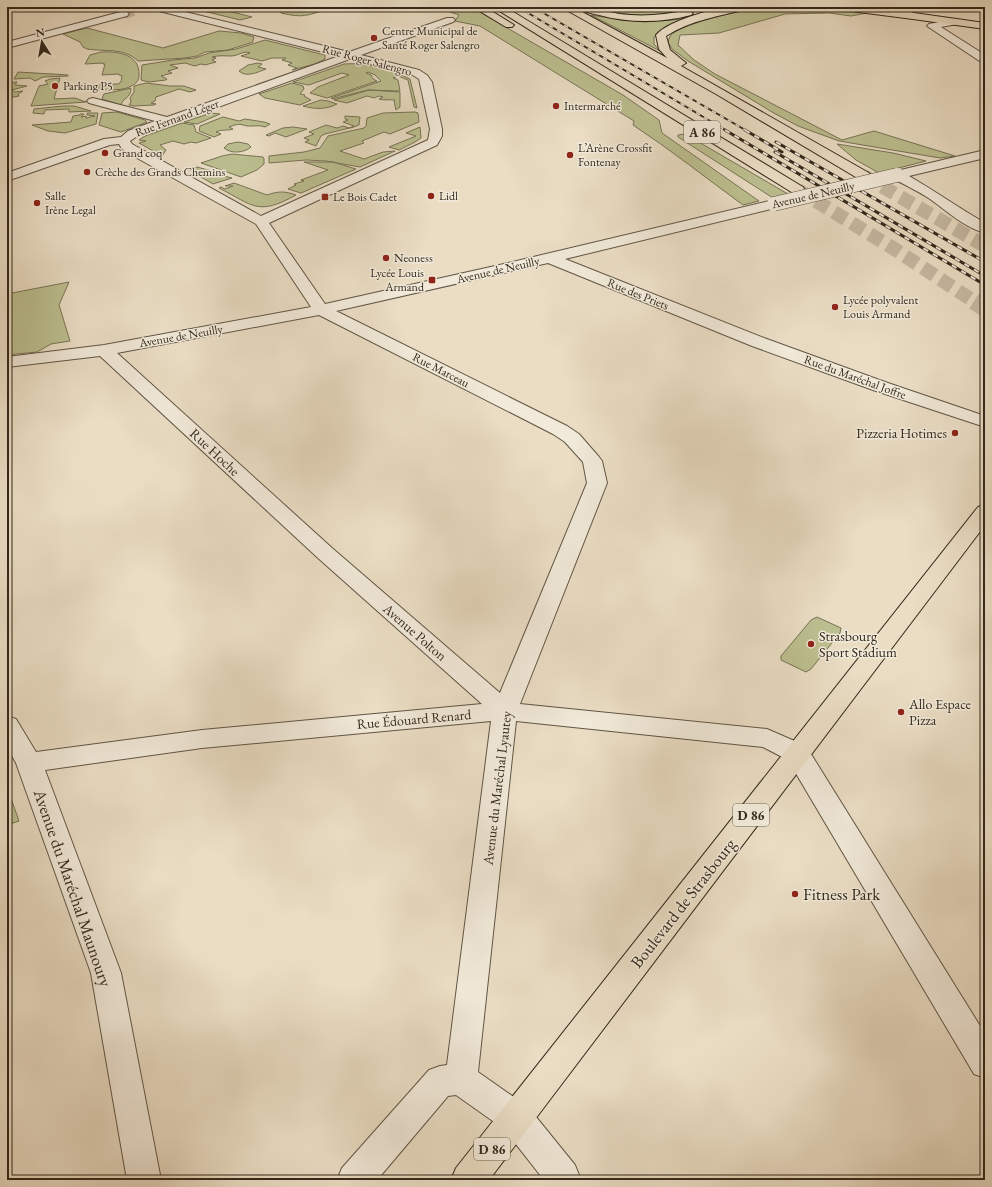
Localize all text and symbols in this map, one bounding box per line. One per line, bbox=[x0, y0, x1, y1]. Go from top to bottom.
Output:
north arrow bbox=[22, 22, 62, 62]
place label: Centre Municipal de Santé Roger Salengro bbox=[382, 23, 480, 53]
text: N bbox=[34, 24, 46, 40]
marker: Centre Municipal de Santé Roger Salengro bbox=[369, 33, 379, 43]
street label: Rue Roger Salengro bbox=[320, 40, 414, 80]
place label: Parking P5 bbox=[63, 78, 113, 94]
marker: Parking P5 bbox=[50, 81, 60, 91]
street label: Rue Fernand Léger bbox=[133, 95, 221, 141]
place label: Intermarché bbox=[564, 98, 621, 114]
marker: Intermarché bbox=[551, 101, 561, 111]
road number: A 86 bbox=[684, 121, 720, 143]
place label: L’Arène Crossfit Fontenay bbox=[578, 140, 653, 170]
place label: Grand coq bbox=[113, 145, 163, 161]
marker: Grand coq bbox=[100, 148, 110, 158]
marker: L’Arène Crossfit Fontenay bbox=[565, 150, 575, 160]
place label: Crèche des Grands Chemins bbox=[95, 164, 225, 180]
marker: Crèche des Grands Chemins bbox=[82, 167, 92, 177]
street label: Avenue de Neuilly bbox=[769, 178, 857, 213]
place label: Salle Irène Legal bbox=[45, 188, 96, 218]
place label: Lidl bbox=[439, 188, 458, 204]
place label: Le Bois Cadet bbox=[333, 189, 397, 205]
marker: Lidl bbox=[426, 191, 436, 201]
marker: Le Bois Cadet bbox=[320, 192, 330, 202]
marker: Salle Irène Legal bbox=[32, 198, 42, 208]
place label: Neoness bbox=[394, 250, 433, 266]
marker: Neoness bbox=[381, 253, 391, 263]
street label: Avenue de Neuilly bbox=[454, 253, 542, 288]
place label: Lycée Louis Armand bbox=[370, 265, 425, 295]
street label: Rue des Priets bbox=[605, 274, 671, 314]
marker: Lycée Louis Armand bbox=[427, 275, 437, 285]
place label: Lycée polyvalent Louis Armand bbox=[843, 292, 919, 322]
marker: Lycée polyvalent Louis Armand bbox=[830, 302, 840, 312]
street label: Avenue de Neuilly bbox=[137, 321, 225, 351]
street label: Rue Marceau bbox=[410, 349, 473, 391]
street label: Rue du Maréchal Joffre bbox=[802, 351, 909, 403]
street label: Rue Hoche bbox=[186, 424, 244, 480]
place label: Pizzeria Hotimes bbox=[856, 424, 947, 442]
marker: Pizzeria Hotimes bbox=[950, 428, 960, 438]
street label: Avenue Polton bbox=[379, 599, 451, 665]
place label: Strasbourg Sport Stadium bbox=[819, 627, 897, 661]
marker: Strasbourg Sport Stadium bbox=[806, 639, 816, 649]
place label: Allo Espace Pizza bbox=[908, 695, 972, 729]
street label: Rue Édouard Renard bbox=[356, 705, 473, 733]
marker: Allo Espace Pizza bbox=[896, 707, 906, 717]
street label: Avenue du Maréchal Lyautey bbox=[478, 709, 515, 867]
street label: Avenue du Maréchal Maunoury bbox=[29, 786, 117, 990]
road number: D 86 bbox=[733, 804, 769, 826]
street label: Boulevard de Strasbourg bbox=[625, 833, 741, 972]
place label: Fitness Park bbox=[803, 883, 881, 905]
marker: Fitness Park bbox=[790, 889, 800, 899]
road number: D 86 bbox=[474, 1138, 510, 1160]

